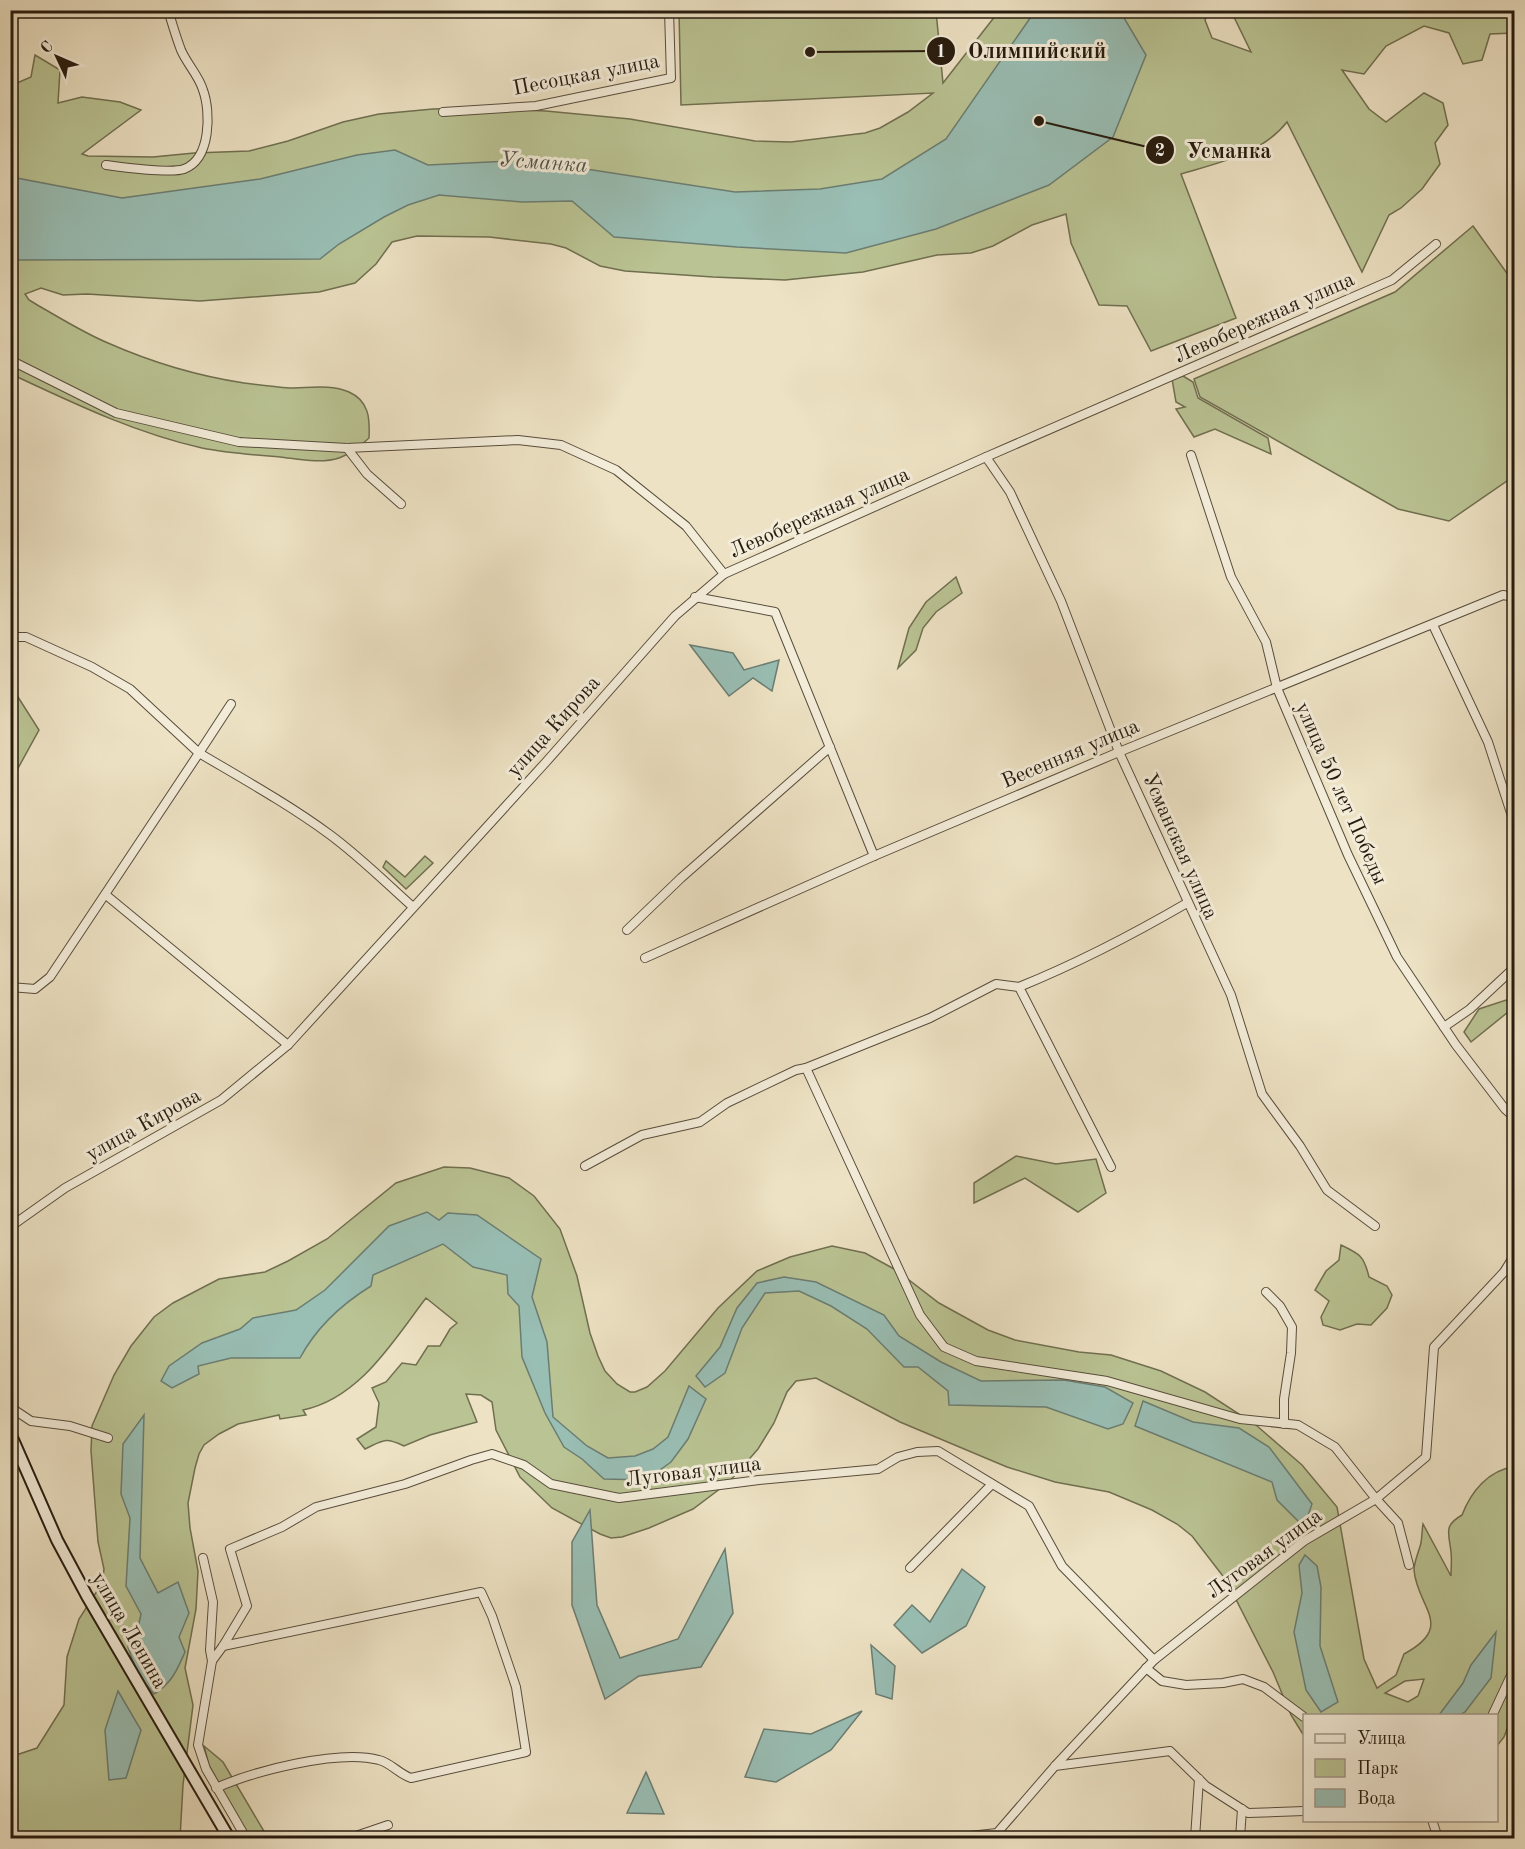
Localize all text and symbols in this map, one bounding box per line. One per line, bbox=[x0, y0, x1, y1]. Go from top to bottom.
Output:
north arrow bbox=[27, 27, 87, 87]
callout: Олимпийский bbox=[926, 31, 1118, 71]
text: С bbox=[38, 39, 57, 57]
text: Олимпийский bbox=[968, 41, 1106, 63]
text: 1 bbox=[936, 43, 946, 61]
street label: Песоцкая улица bbox=[511, 51, 661, 100]
callout: Усманка bbox=[1145, 130, 1284, 170]
text: Усманка bbox=[1187, 141, 1271, 163]
text: 2 bbox=[1155, 142, 1165, 160]
water label: Усманка bbox=[498, 149, 588, 177]
street label: Левобережная улица bbox=[1171, 269, 1358, 368]
street label: Левобережная улица bbox=[726, 464, 913, 563]
street label: улица Кирова bbox=[504, 672, 605, 782]
street label: улица 50 лет Победы bbox=[1291, 699, 1390, 888]
street label: Весенняя улица bbox=[999, 716, 1143, 793]
street label: Усманская улица bbox=[1138, 771, 1221, 923]
street label: улица Кирова bbox=[83, 1085, 205, 1166]
street label: Луговая улица bbox=[624, 1454, 762, 1491]
street label: Луговая улица bbox=[1203, 1505, 1326, 1603]
street label: улица Ленина bbox=[87, 1569, 170, 1692]
legend bbox=[1303, 1714, 1498, 1822]
text: Улица bbox=[1357, 1730, 1406, 1748]
text: Парк bbox=[1357, 1760, 1398, 1778]
text: Вода bbox=[1357, 1790, 1396, 1808]

